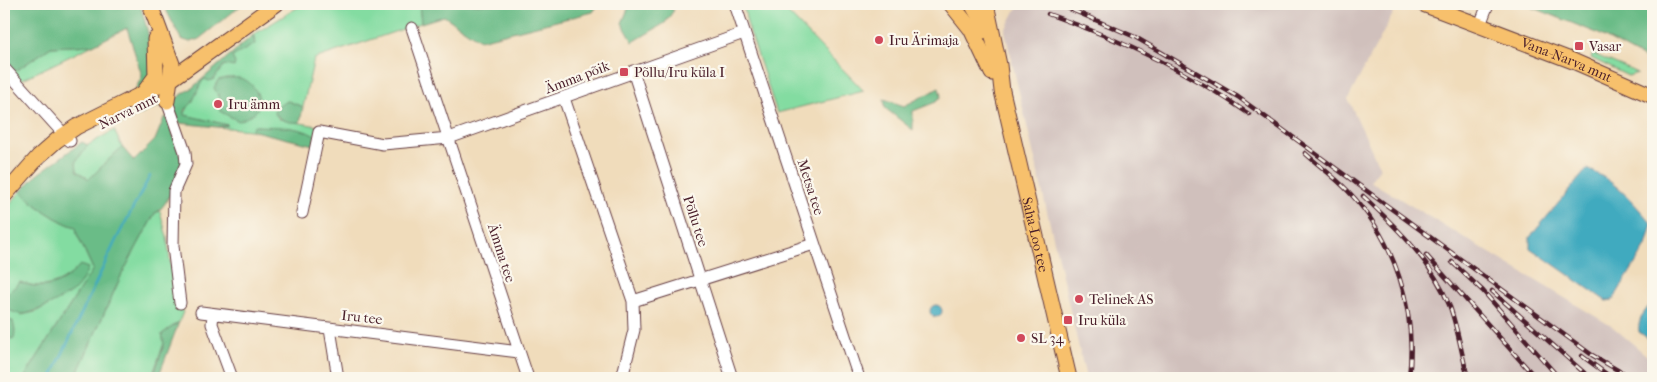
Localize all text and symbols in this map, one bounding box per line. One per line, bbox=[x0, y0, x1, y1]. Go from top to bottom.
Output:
place label: Iru Ärimaja bbox=[889, 32, 959, 49]
marker: Iru Ärimaja bbox=[873, 34, 885, 46]
street label: Vana-Narva mnt bbox=[1518, 34, 1615, 86]
place label: Vasar bbox=[1588, 38, 1621, 55]
marker: Vasar bbox=[1573, 40, 1585, 52]
street label: Ämma põik bbox=[542, 57, 613, 98]
place label: Põllu/Iru küla I bbox=[634, 64, 725, 81]
marker: Põllu/Iru küla I bbox=[618, 66, 630, 78]
street label: Narva mnt bbox=[96, 90, 161, 133]
place label: Iru ämm bbox=[228, 96, 281, 113]
marker: Iru ämm bbox=[212, 98, 224, 110]
street label: Metsa tee bbox=[793, 157, 828, 217]
street label: Põllu tee bbox=[679, 193, 712, 249]
street label: Saha-Loo tee bbox=[1018, 196, 1052, 274]
street label: Ämma tee bbox=[484, 221, 519, 285]
place label: Telinek AS bbox=[1089, 291, 1154, 308]
marker: Telinek AS bbox=[1073, 293, 1085, 305]
street label: Iru tee bbox=[341, 307, 383, 328]
place label: Iru küla bbox=[1078, 312, 1126, 329]
marker: Iru küla bbox=[1062, 314, 1074, 326]
place label: SL 34 bbox=[1031, 330, 1064, 347]
marker: SL 34 bbox=[1015, 332, 1027, 344]

